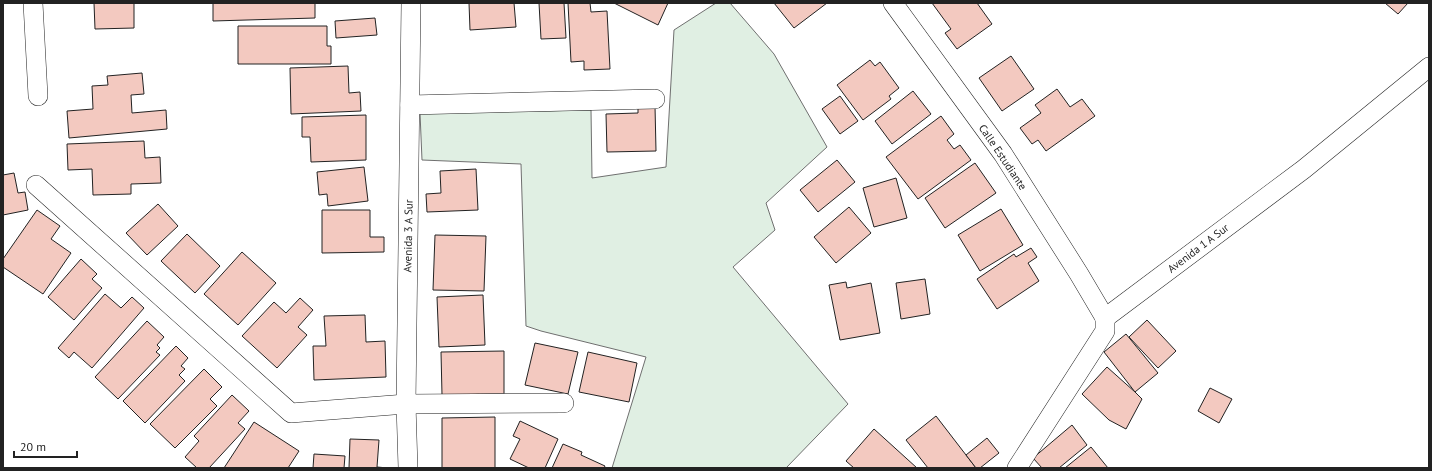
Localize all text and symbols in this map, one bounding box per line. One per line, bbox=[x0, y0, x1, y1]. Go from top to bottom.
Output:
street label: Calle Estudiante bbox=[976, 121, 1030, 193]
street label: Avenida 3 A Sur bbox=[400, 199, 416, 273]
street label: Avenida 1 A Sur bbox=[1165, 220, 1232, 276]
scale bar bbox=[14, 433, 77, 459]
text: 20 m bbox=[20, 439, 46, 454]

